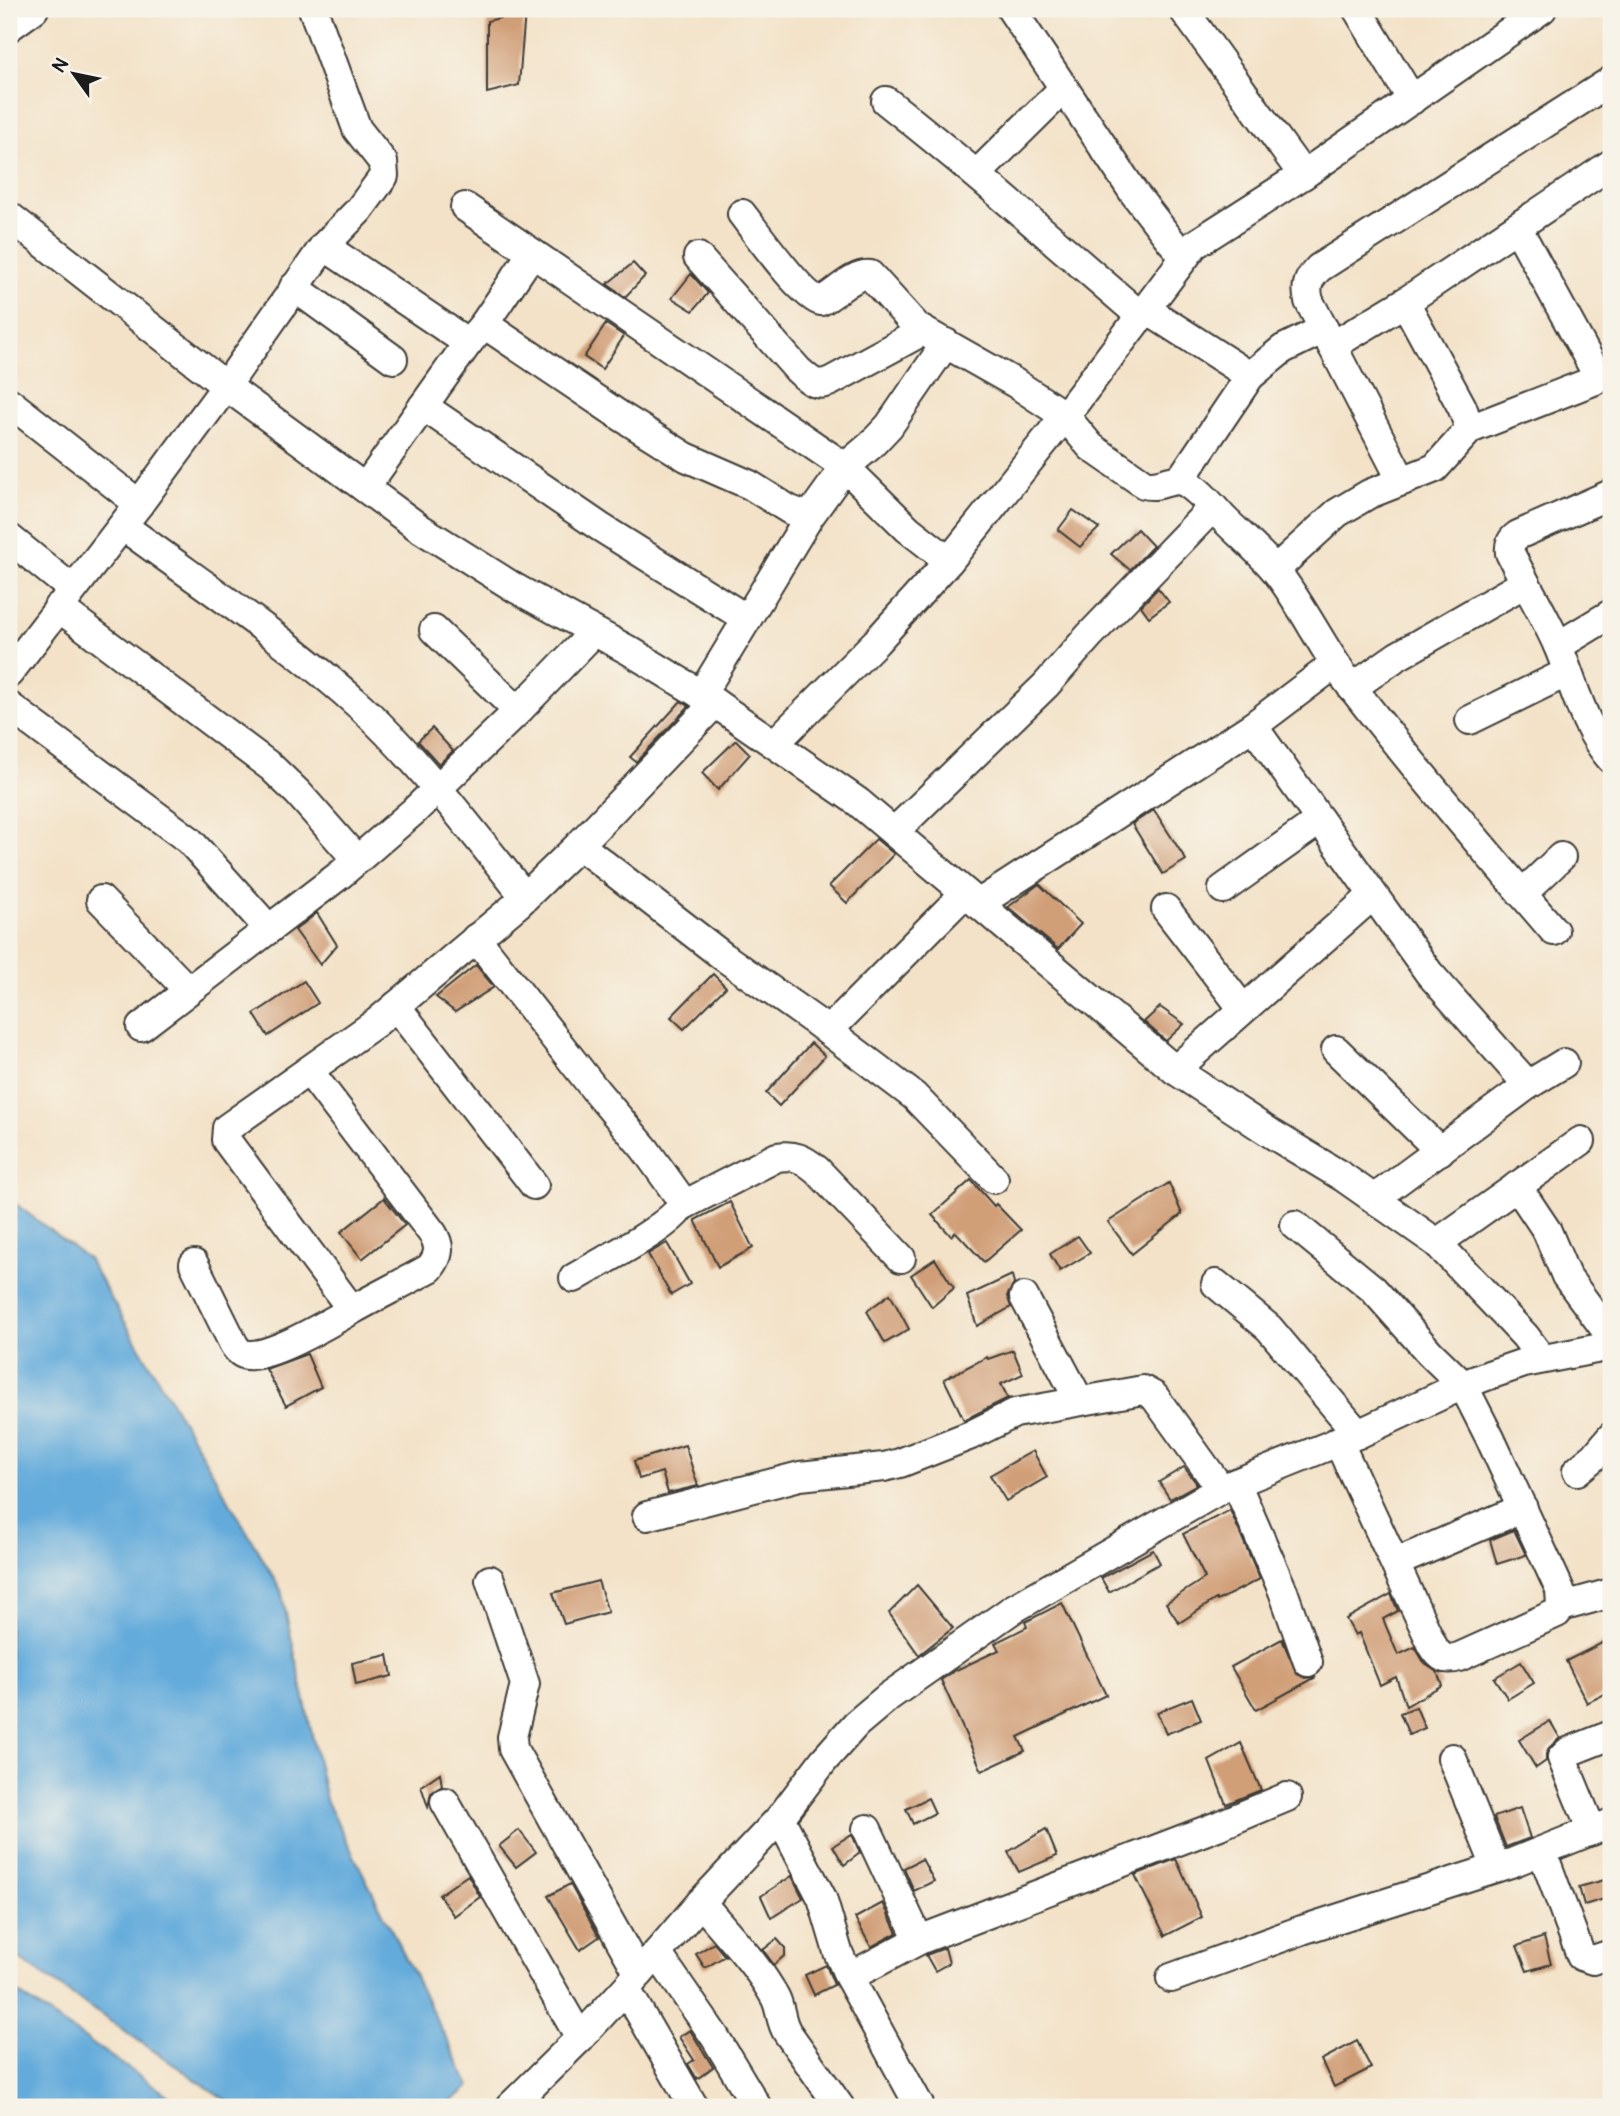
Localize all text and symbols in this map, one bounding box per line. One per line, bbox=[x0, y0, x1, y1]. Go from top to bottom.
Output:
north arrow bbox=[38, 38, 108, 108]
text: N bbox=[47, 53, 74, 77]

